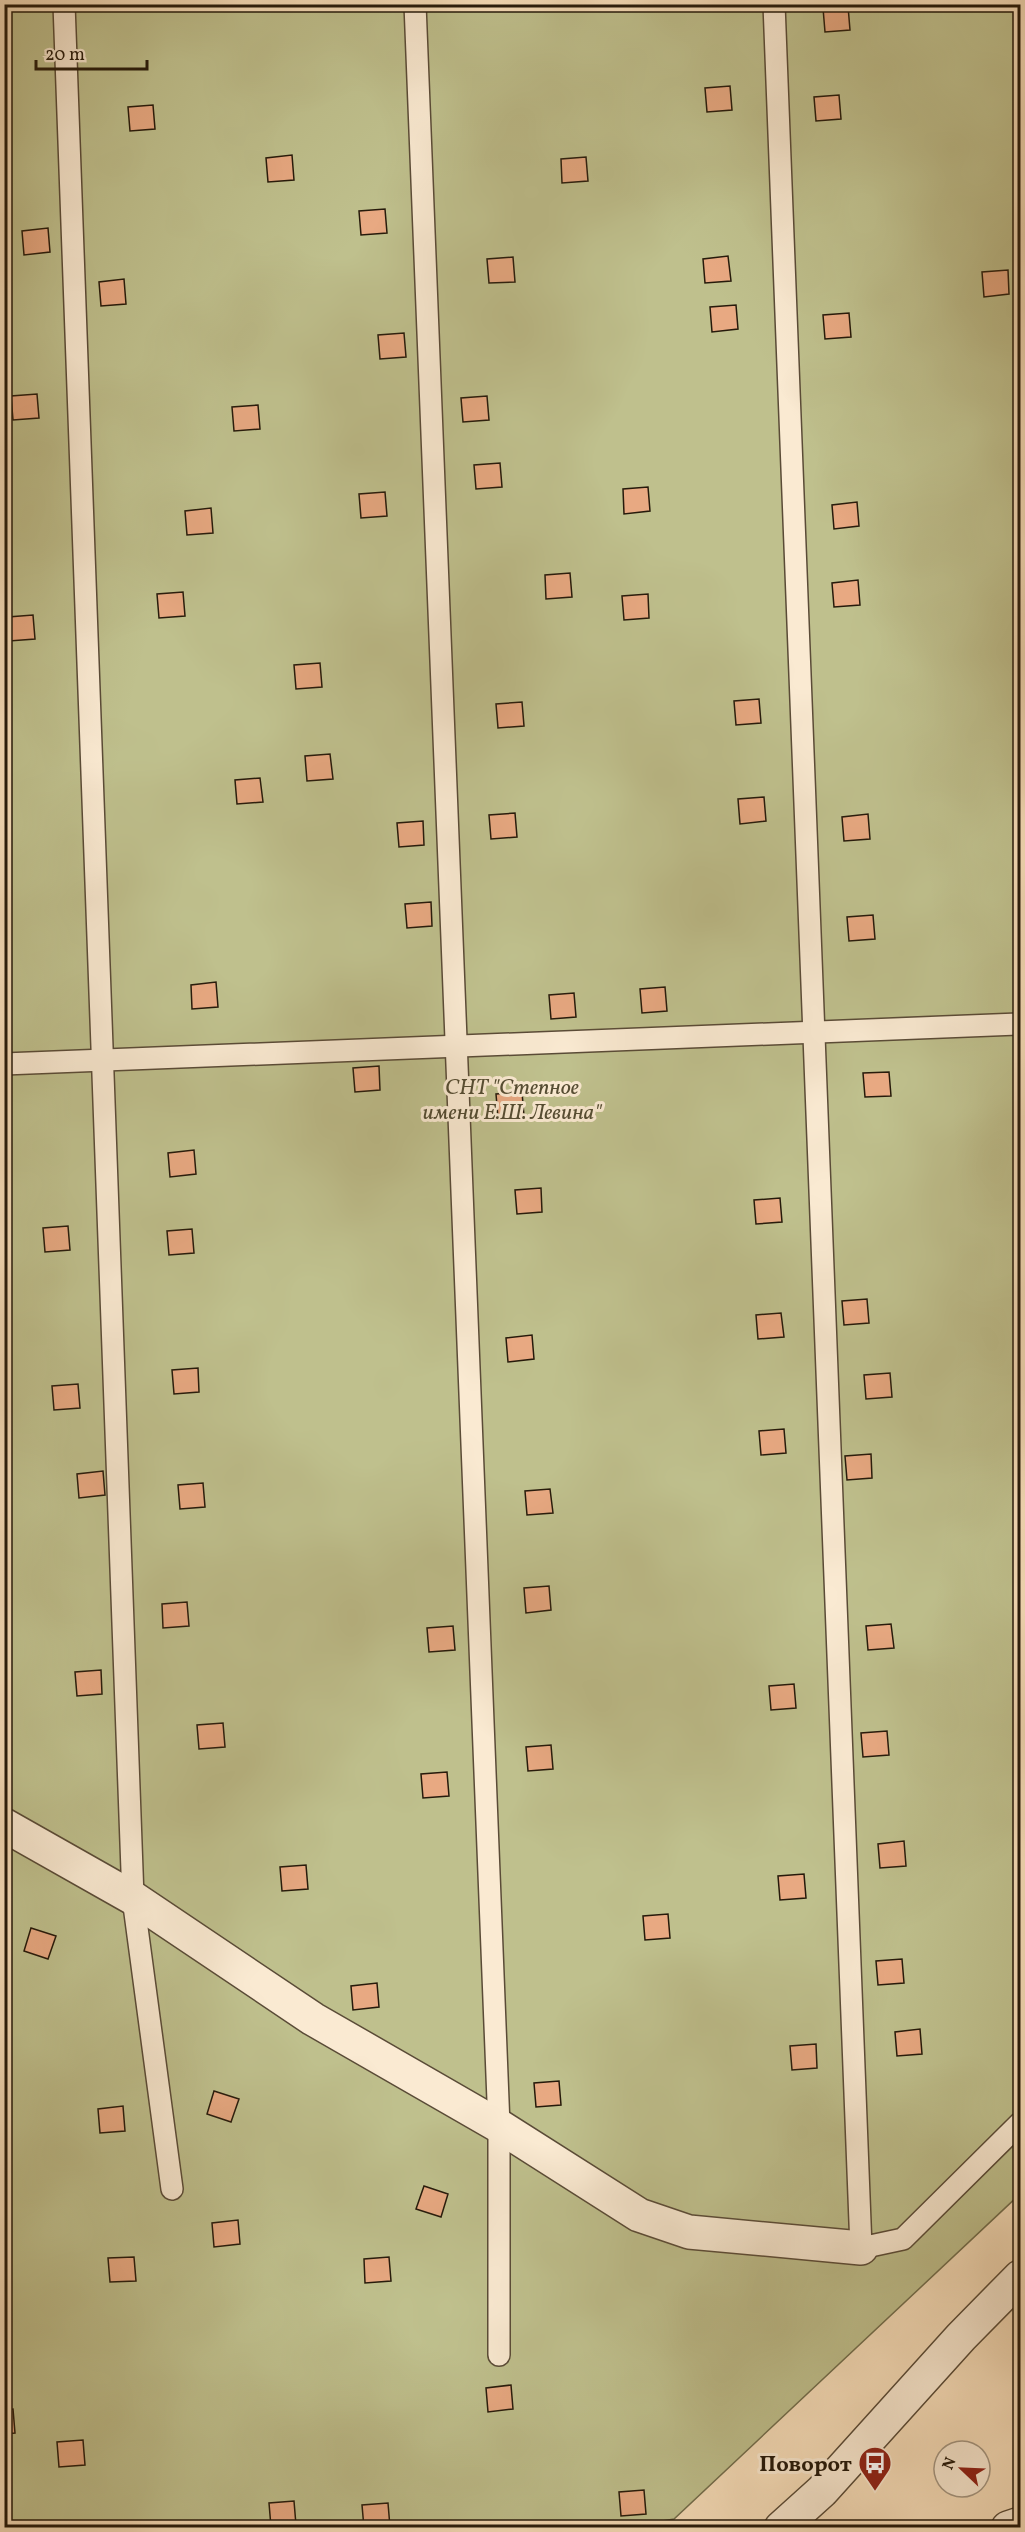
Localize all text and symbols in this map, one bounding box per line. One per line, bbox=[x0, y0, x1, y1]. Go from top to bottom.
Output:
scale bar bbox=[36, 33, 147, 71]
text: 20 m bbox=[45, 43, 85, 68]
park label: СНТ "Степное имени Е.Ш. Левина" bbox=[422, 1073, 602, 1129]
north arrow bbox=[932, 2439, 992, 2499]
bus stop icon: Поворот bbox=[857, 2445, 893, 2492]
place label: Поворот bbox=[759, 2450, 852, 2481]
text: N bbox=[938, 2454, 963, 2474]

